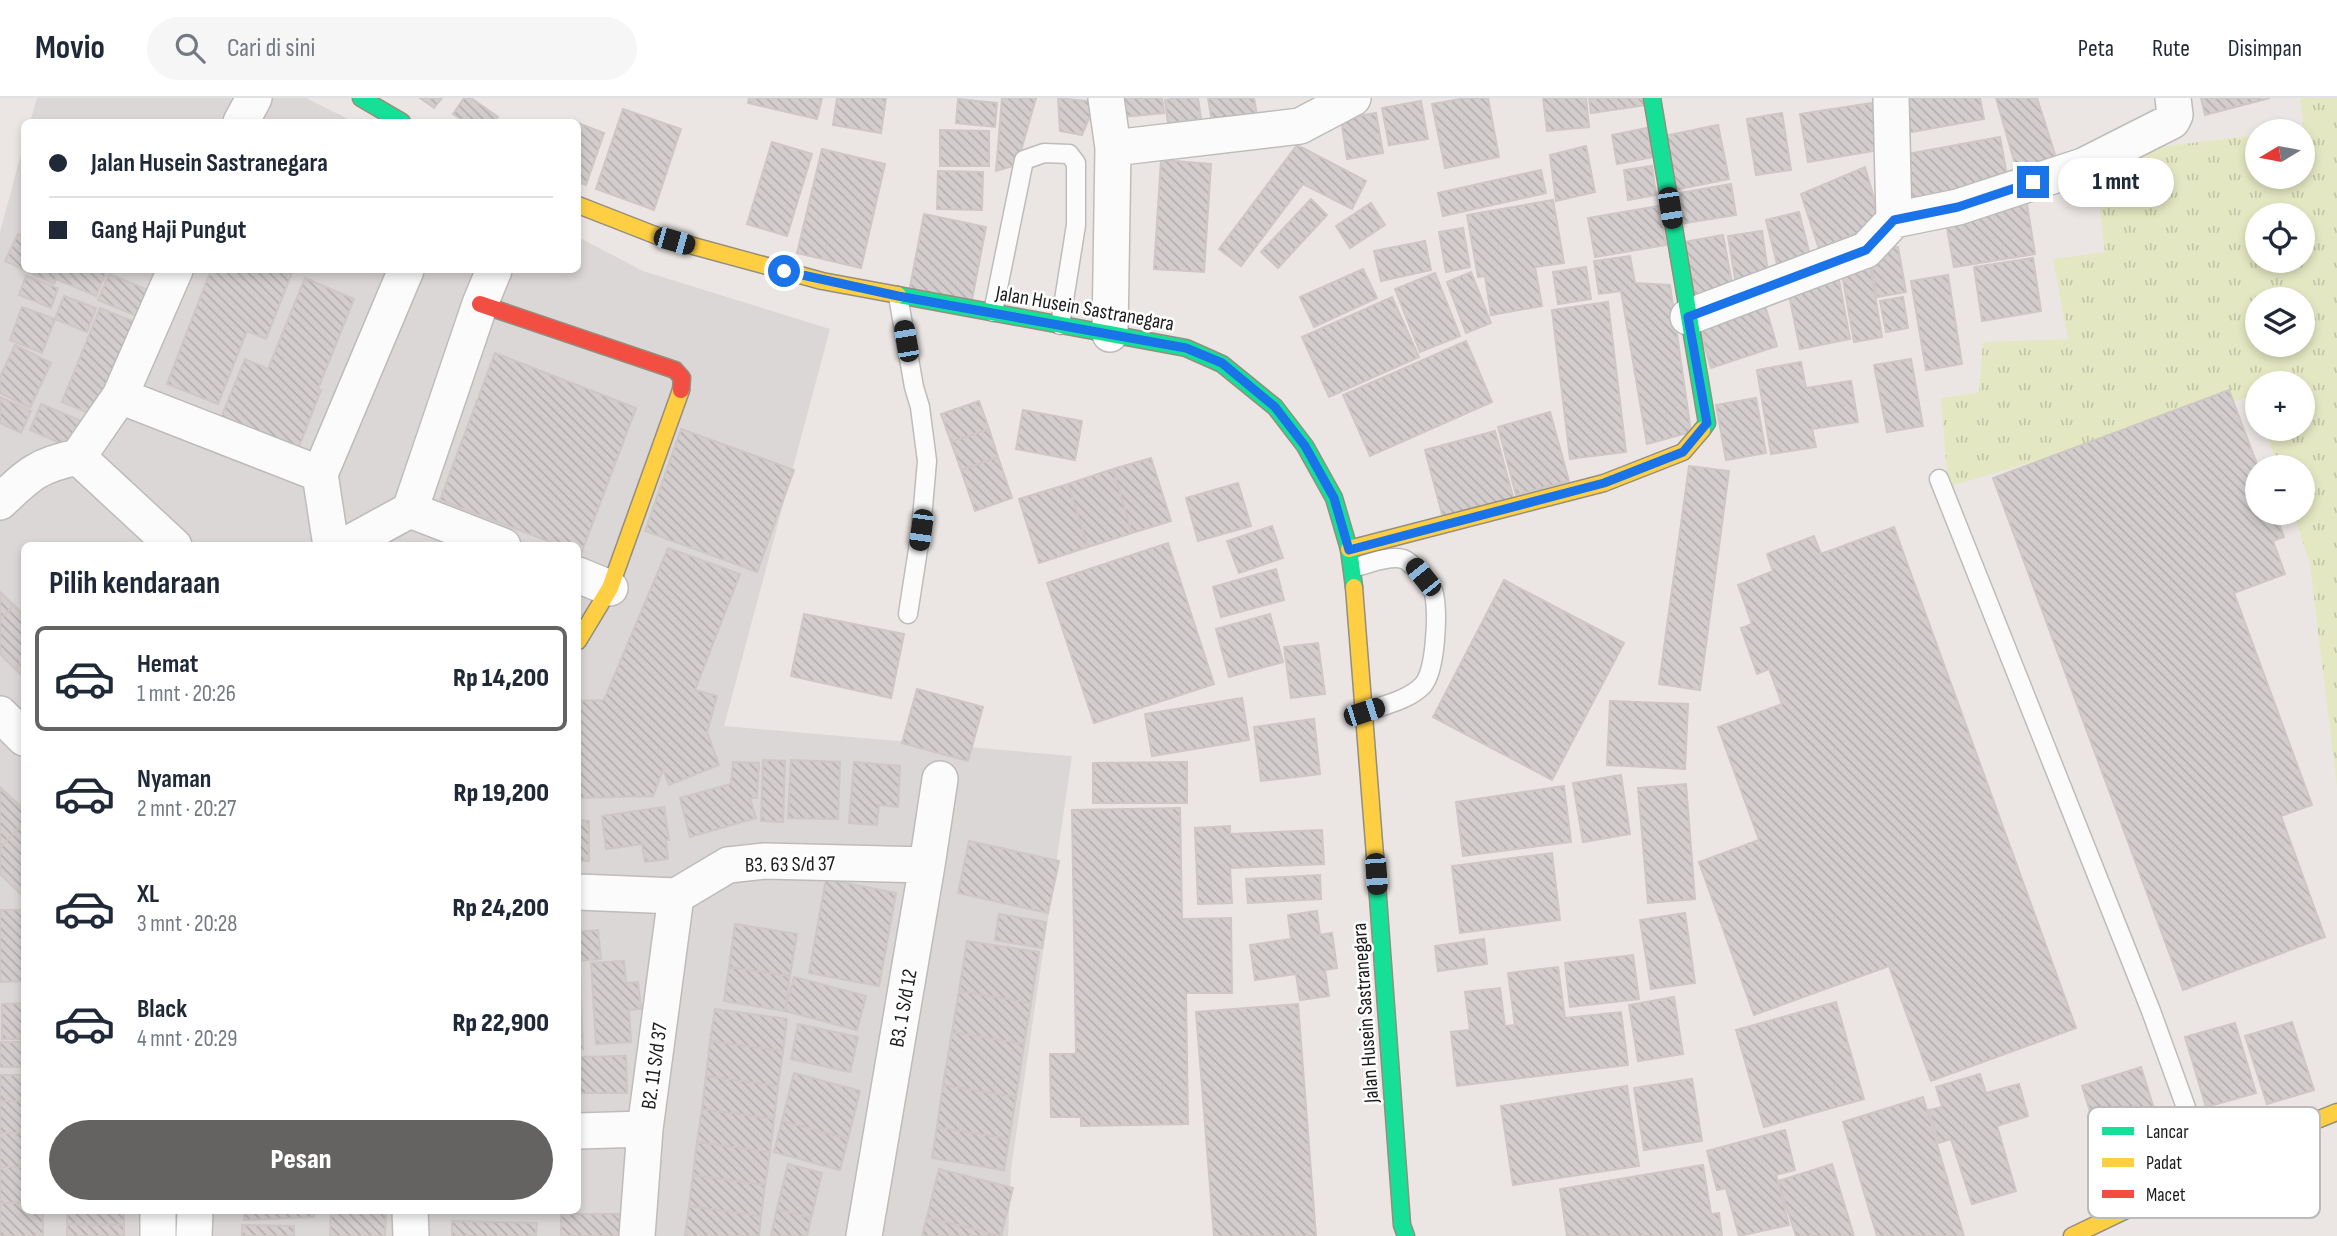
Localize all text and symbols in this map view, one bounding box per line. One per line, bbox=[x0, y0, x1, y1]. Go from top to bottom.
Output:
search box bbox=[147, 17, 637, 80]
text: Movio bbox=[35, 28, 105, 68]
icon: search bbox=[171, 29, 209, 67]
text: Cari di sini bbox=[227, 33, 315, 64]
text: Peta bbox=[2078, 34, 2114, 63]
text: Rute bbox=[2152, 34, 2190, 63]
text: Disimpan bbox=[2228, 34, 2302, 63]
north arrow bbox=[2245, 119, 2315, 189]
map controls bbox=[2245, 119, 2315, 525]
text: Jalan Husein Sastranegara bbox=[91, 148, 328, 179]
callout: 1 mnt bbox=[2058, 158, 2173, 206]
route end bbox=[2017, 166, 2049, 198]
text: 1 mnt bbox=[2093, 168, 2139, 196]
car bbox=[1657, 186, 1684, 230]
button: locate bbox=[2245, 203, 2315, 273]
text: Gang Haji Pungut bbox=[91, 215, 246, 246]
car bbox=[651, 225, 698, 257]
route start bbox=[768, 255, 800, 287]
street label: Jalan Husein Sastranegara bbox=[993, 280, 1176, 336]
button: layers bbox=[2245, 287, 2315, 357]
car bbox=[893, 318, 920, 364]
button: + bbox=[2245, 371, 2315, 441]
button: − bbox=[2245, 455, 2315, 525]
car bbox=[908, 508, 935, 552]
car bbox=[1402, 554, 1445, 600]
text: Pilih kendaraan bbox=[49, 564, 220, 603]
icon: car bbox=[53, 647, 116, 710]
text: Hemat bbox=[137, 649, 198, 680]
text: Rp 14,200 bbox=[453, 663, 549, 694]
text: 1 mnt · 20:26 bbox=[137, 680, 236, 708]
car bbox=[1341, 696, 1388, 728]
icon: car bbox=[53, 762, 116, 825]
text: Nyaman bbox=[137, 764, 211, 795]
text: Rp 19,200 bbox=[454, 778, 549, 809]
text: 2 mnt · 20:27 bbox=[137, 795, 236, 823]
street label: B3. 63 S/d 37 bbox=[745, 851, 836, 878]
car bbox=[1365, 852, 1388, 896]
icon: car bbox=[53, 877, 116, 940]
text: XL bbox=[137, 879, 159, 910]
text: Rp 24,200 bbox=[452, 893, 549, 924]
text: 3 mnt · 20:28 bbox=[137, 910, 237, 938]
street label: Jalan Husein Sastranegara bbox=[1347, 922, 1384, 1105]
street label: B3. 1 S/d 12 bbox=[884, 967, 923, 1049]
icon: car bbox=[53, 992, 116, 1055]
text: Black bbox=[137, 994, 187, 1025]
text: Rp 22,900 bbox=[452, 1008, 549, 1039]
street label: B2. 11 S/d 37 bbox=[636, 1021, 673, 1111]
text: 4 mnt · 20:29 bbox=[137, 1025, 237, 1053]
legend bbox=[2088, 1107, 2320, 1218]
button: Pesan bbox=[49, 1120, 553, 1200]
text: Lancar bbox=[2146, 1121, 2189, 1144]
text: Padat bbox=[2146, 1152, 2182, 1175]
text: Macet bbox=[2146, 1184, 2186, 1207]

